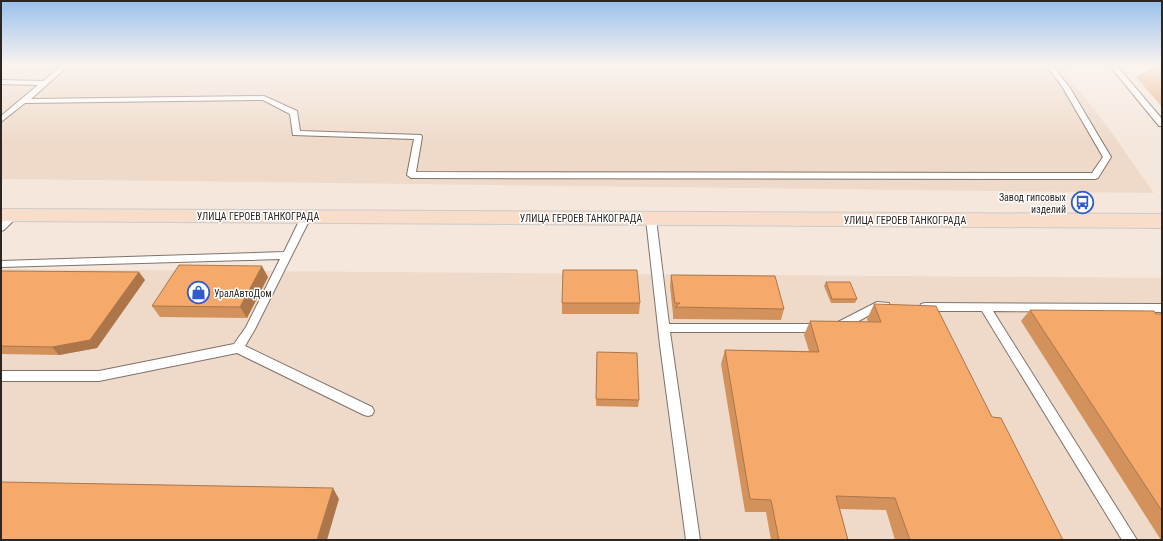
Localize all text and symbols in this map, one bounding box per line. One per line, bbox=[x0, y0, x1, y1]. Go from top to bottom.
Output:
bus stop icon: Завод гипсовых изделий bbox=[1069, 190, 1095, 216]
place label: Завод гипсовых изделий bbox=[999, 192, 1067, 215]
street label: УЛИЦА ГЕРОЕВ ТАНКОГРАДА bbox=[197, 211, 319, 222]
street label: УЛИЦА ГЕРОЕВ ТАНКОГРАДА bbox=[520, 213, 642, 224]
street label: УЛИЦА ГЕРОЕВ ТАНКОГРАДА bbox=[844, 215, 966, 226]
shop icon: УралАвтоДом bbox=[186, 280, 212, 306]
place label: УралАвтоДом bbox=[214, 288, 272, 299]

